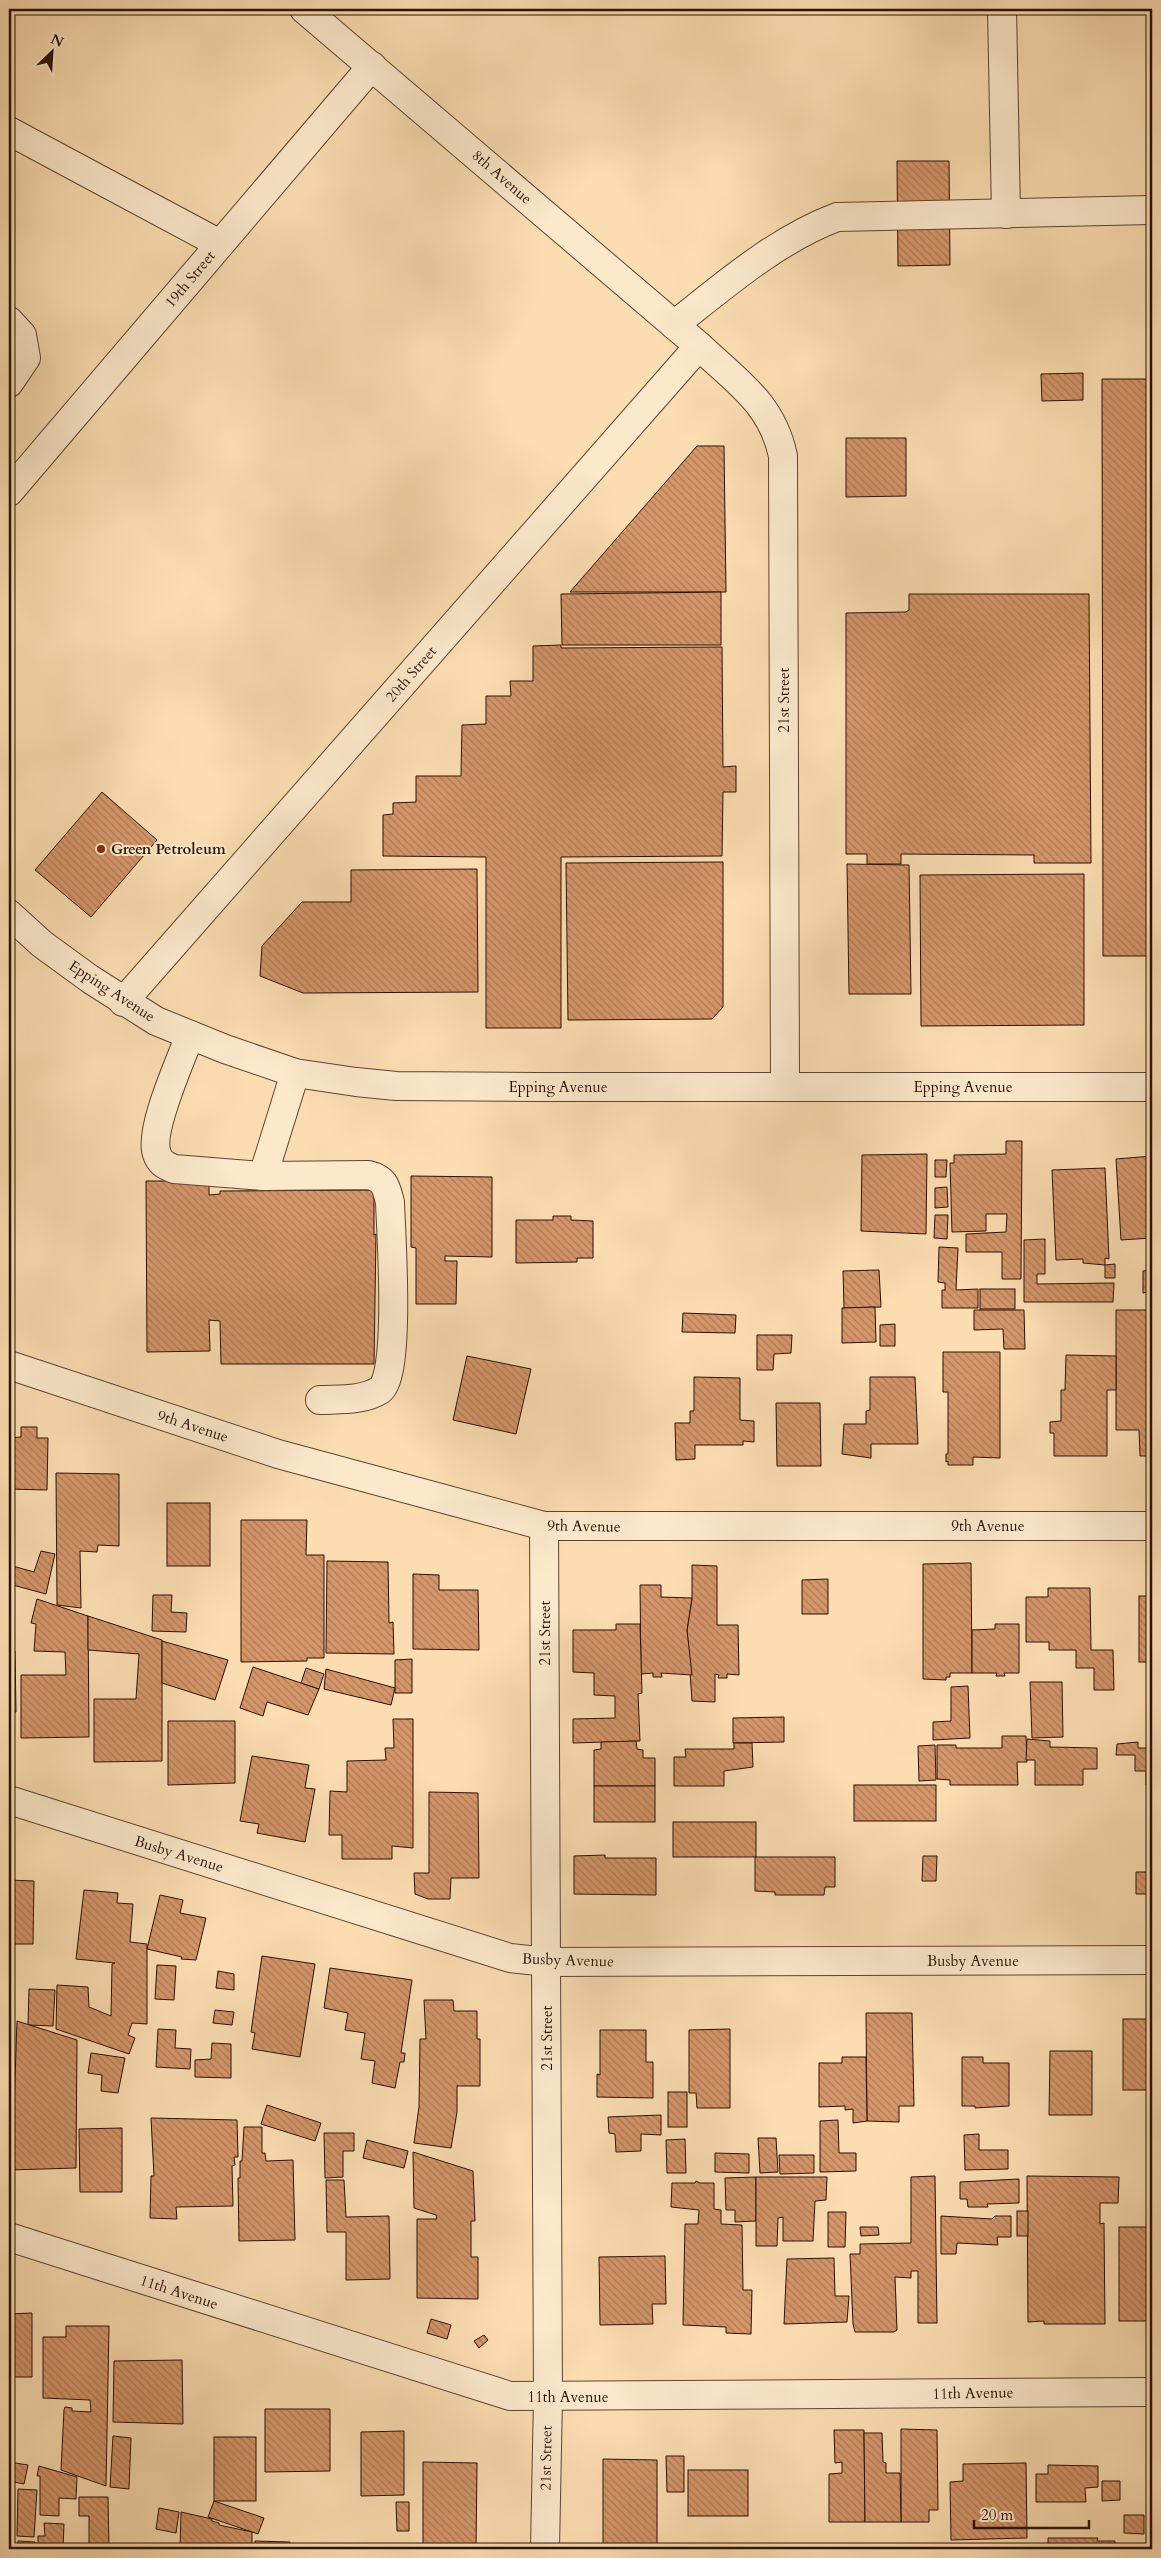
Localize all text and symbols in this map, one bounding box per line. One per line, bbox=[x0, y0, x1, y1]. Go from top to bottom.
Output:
north arrow bbox=[28, 28, 78, 78]
text: N bbox=[48, 29, 67, 52]
street label: 8th Avenue bbox=[468, 145, 536, 209]
street label: 19th Street bbox=[160, 246, 220, 312]
street label: 20th Street bbox=[381, 641, 441, 706]
street label: 21st Street bbox=[774, 667, 794, 733]
place label: Green Petroleum bbox=[111, 839, 226, 859]
marker: Green Petroleum bbox=[95, 843, 107, 855]
street label: Epping Avenue bbox=[65, 956, 159, 1026]
street label: Epping Avenue bbox=[508, 1077, 608, 1097]
street label: Epping Avenue bbox=[913, 1077, 1013, 1097]
street label: 9th Avenue bbox=[155, 1405, 231, 1447]
street label: 9th Avenue bbox=[547, 1515, 621, 1537]
street label: 9th Avenue bbox=[951, 1516, 1025, 1536]
street label: 21st Street bbox=[535, 1600, 555, 1666]
street label: Busby Avenue bbox=[132, 1831, 226, 1877]
street label: Busby Avenue bbox=[522, 1948, 615, 1972]
street label: Busby Avenue bbox=[927, 1951, 1019, 1971]
street label: 21st Street bbox=[537, 2005, 557, 2071]
street label: 11th Avenue bbox=[137, 2270, 221, 2314]
street label: 11th Avenue bbox=[932, 2382, 1014, 2404]
street label: 11th Avenue bbox=[527, 2387, 609, 2407]
street label: 21st Street bbox=[535, 2425, 557, 2491]
scale bar bbox=[974, 2498, 1088, 2530]
text: 20 m bbox=[981, 2505, 1013, 2525]

